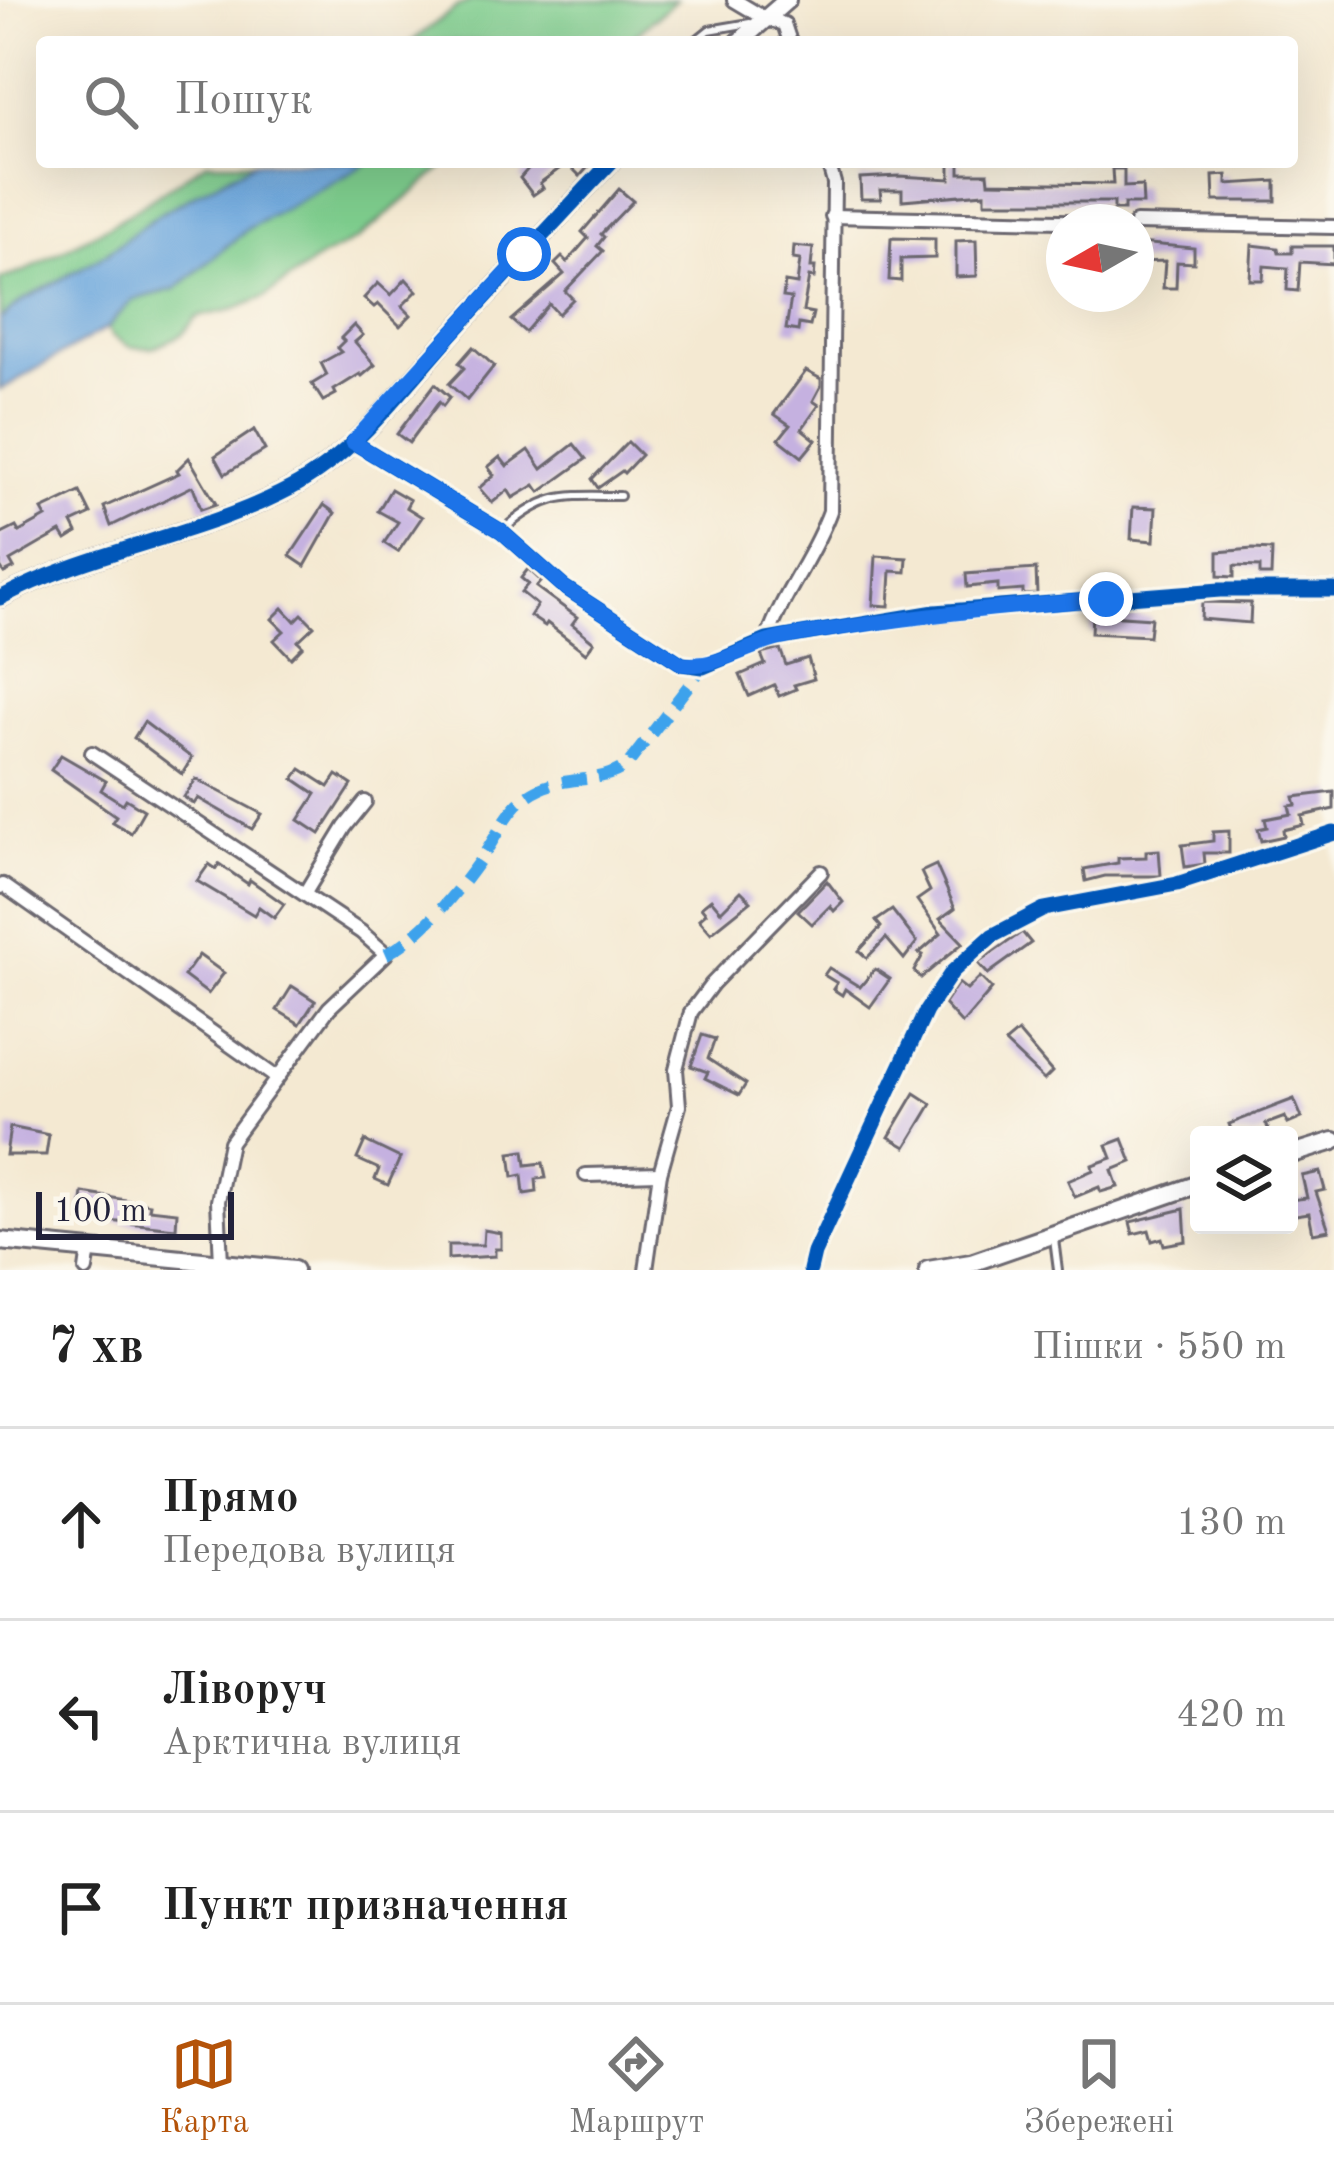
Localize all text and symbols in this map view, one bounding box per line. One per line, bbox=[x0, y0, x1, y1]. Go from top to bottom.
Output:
search box bbox=[36, 36, 1298, 168]
icon: search bbox=[78, 69, 144, 135]
text: Пошук bbox=[174, 79, 313, 124]
north arrow bbox=[1046, 204, 1154, 312]
route start bbox=[497, 227, 551, 281]
route end bbox=[1079, 572, 1133, 626]
map controls bbox=[1190, 1126, 1298, 1234]
button: layers bbox=[1190, 1126, 1298, 1234]
scale bar bbox=[36, 1186, 234, 1239]
text: 100 m bbox=[54, 1196, 147, 1229]
text: 7 хв bbox=[48, 1323, 144, 1374]
text: Пішки · 550 m bbox=[1032, 1328, 1286, 1367]
text: Прямо bbox=[162, 1477, 299, 1522]
icon: ahead bbox=[48, 1491, 114, 1557]
text: 130 m bbox=[1176, 1504, 1286, 1543]
text: Передова вулиця bbox=[162, 1532, 456, 1571]
text: Ліворуч bbox=[162, 1669, 327, 1714]
icon: left bbox=[48, 1683, 114, 1749]
text: 420 m bbox=[1176, 1696, 1286, 1735]
text: Арктична вулиця bbox=[162, 1724, 462, 1763]
icon: arrive bbox=[48, 1875, 114, 1941]
text: Пункт призначення bbox=[162, 1885, 569, 1930]
tab: Карта bbox=[160, 2031, 249, 2144]
tab: Маршрут bbox=[569, 2031, 704, 2144]
tab: Збережені bbox=[1024, 2031, 1174, 2144]

